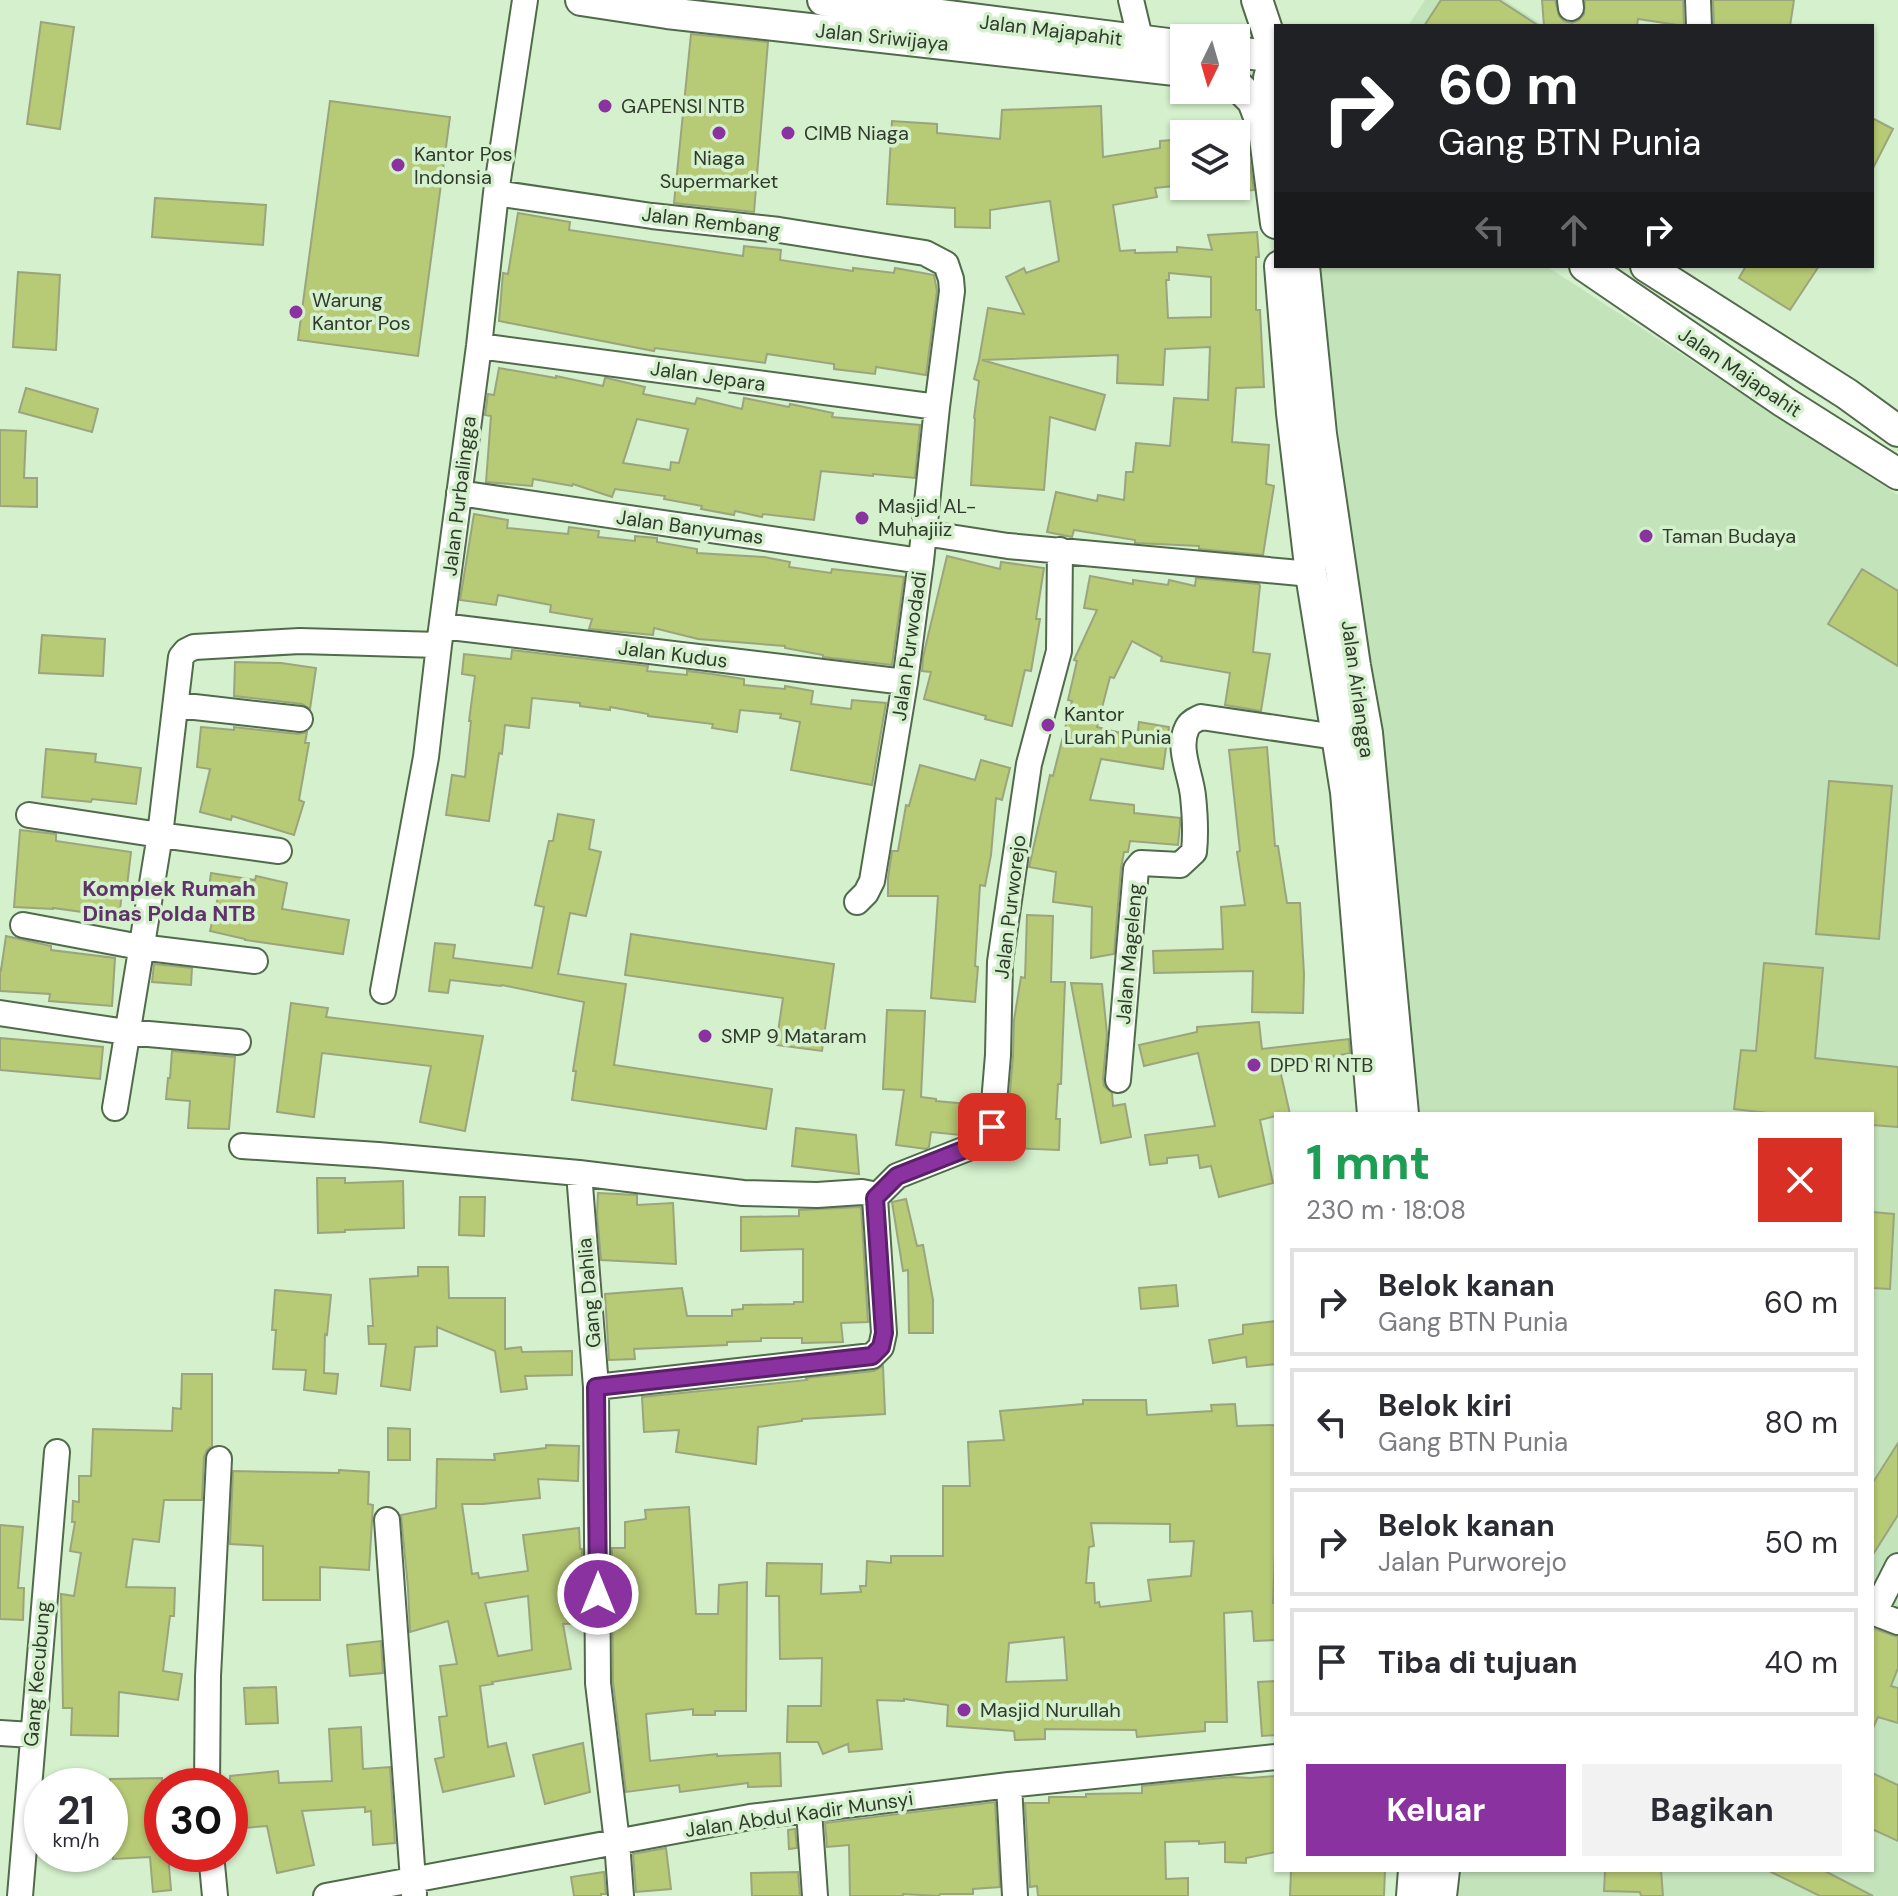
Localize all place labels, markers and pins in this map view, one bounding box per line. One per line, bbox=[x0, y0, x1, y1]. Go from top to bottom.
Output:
place label: GAPENSI NTB bbox=[621, 93, 745, 119]
marker: GAPENSI NTB bbox=[596, 97, 614, 115]
place label: CIMB Niaga bbox=[804, 120, 909, 146]
marker: Niaga Supermarket bbox=[710, 124, 728, 142]
marker: CIMB Niaga bbox=[779, 124, 797, 142]
place label: Kantor Pos Indonsia bbox=[414, 141, 513, 190]
place label: Niaga Supermarket bbox=[660, 145, 778, 194]
marker: Kantor Pos Indonsia bbox=[389, 156, 407, 174]
place label: Warung Kantor Pos bbox=[312, 287, 411, 336]
marker: Warung Kantor Pos bbox=[287, 303, 305, 321]
place label: Masjid AL- Muhajiiz bbox=[878, 493, 977, 542]
marker: Masjid AL- Muhajiiz bbox=[853, 509, 871, 527]
place label: Taman Budaya bbox=[1662, 523, 1796, 549]
marker: Taman Budaya bbox=[1637, 527, 1655, 545]
place label: Kantor Lurah Punia bbox=[1064, 701, 1171, 750]
marker: Kantor Lurah Punia bbox=[1039, 716, 1057, 734]
place label: SMP 9 Mataram bbox=[721, 1023, 866, 1049]
marker: SMP 9 Mataram bbox=[696, 1027, 714, 1045]
place label: DPD RI NTB bbox=[1270, 1052, 1373, 1078]
marker: DPD RI NTB bbox=[1245, 1056, 1263, 1074]
pin bbox=[958, 1093, 1026, 1161]
place label: Masjid Nurullah bbox=[980, 1697, 1121, 1723]
marker: Masjid Nurullah bbox=[955, 1701, 973, 1719]

